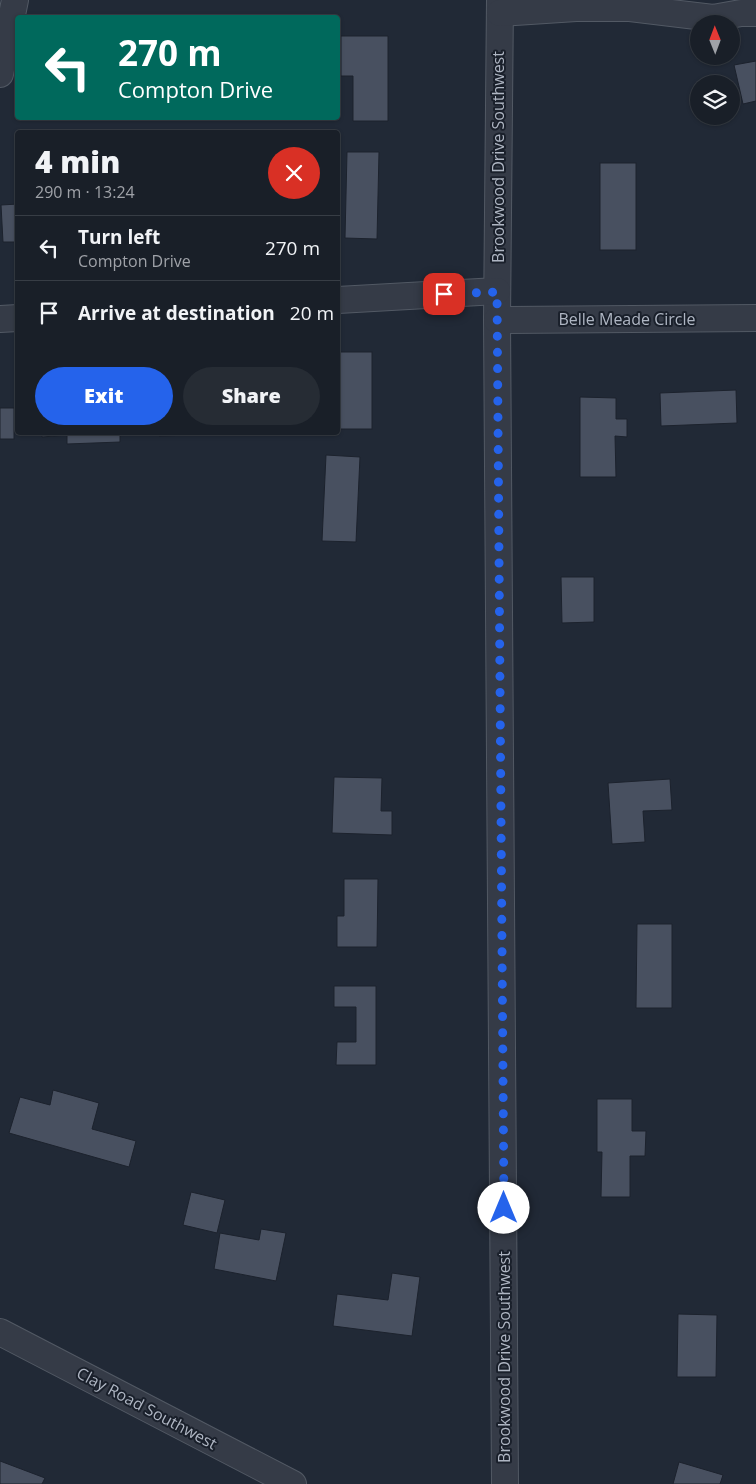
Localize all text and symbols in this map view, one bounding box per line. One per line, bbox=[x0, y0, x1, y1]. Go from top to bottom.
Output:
north arrow bbox=[690, 15, 740, 65]
map controls bbox=[690, 15, 740, 125]
text: 270 m bbox=[118, 29, 222, 76]
icon: left bbox=[35, 35, 100, 100]
street label: Brookwood Drive Southwest bbox=[487, 51, 509, 263]
text: Compton Drive bbox=[118, 74, 273, 104]
button: layers bbox=[690, 75, 740, 125]
text: 4 min bbox=[35, 141, 120, 182]
button: close bbox=[268, 147, 320, 199]
text: 290 m · 13:24 bbox=[35, 181, 135, 203]
text: Turn left bbox=[78, 224, 160, 250]
icon: left bbox=[35, 234, 63, 262]
text: 270 m bbox=[265, 235, 320, 261]
text: Compton Drive bbox=[78, 250, 191, 272]
pin bbox=[423, 273, 465, 315]
icon: arrive bbox=[430, 280, 458, 308]
icon: arrive bbox=[35, 299, 63, 327]
text: Arrive at destination bbox=[78, 300, 275, 326]
text: 20 m bbox=[290, 300, 334, 326]
street label: Belle Meade Circle bbox=[558, 308, 696, 330]
button: Exit bbox=[35, 367, 173, 425]
button: Share bbox=[183, 367, 320, 425]
position arrow bbox=[477, 1181, 529, 1233]
street label: Brookwood Drive Southwest bbox=[493, 1251, 515, 1463]
street label: Clay Road Southwest bbox=[73, 1362, 221, 1454]

